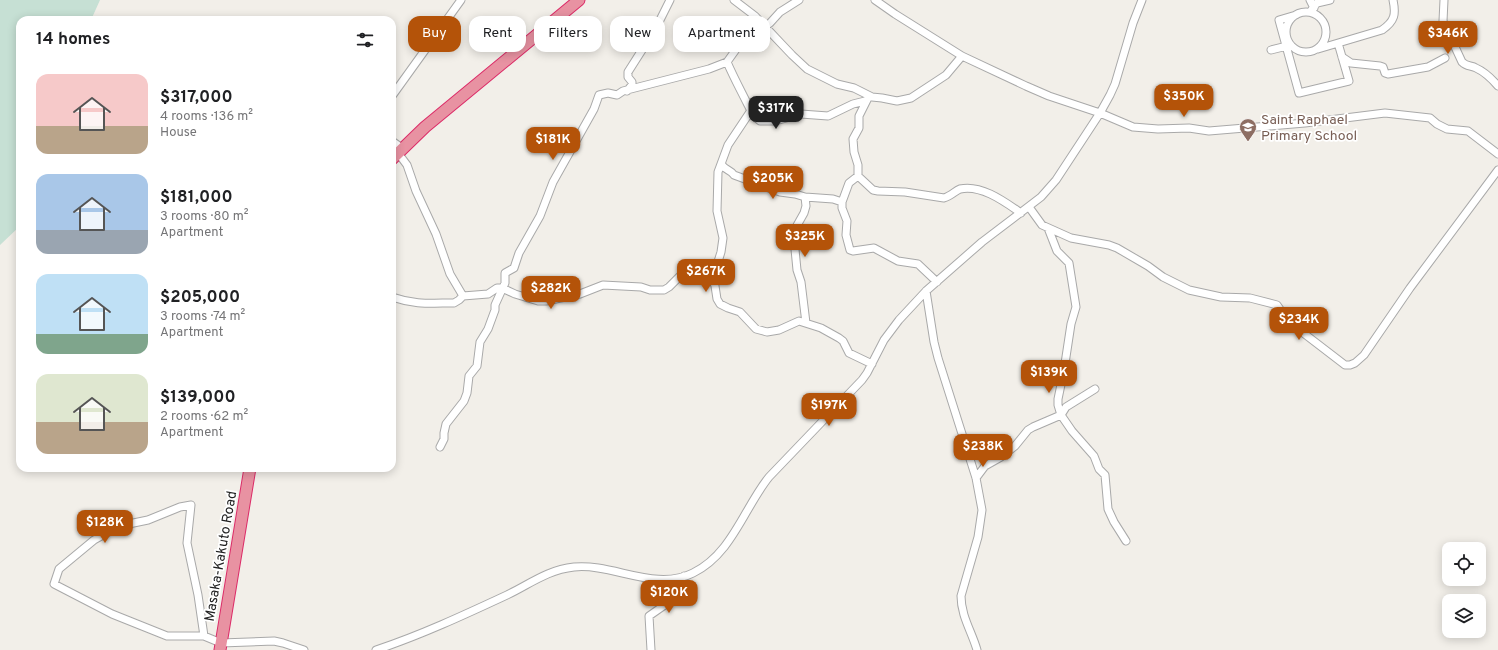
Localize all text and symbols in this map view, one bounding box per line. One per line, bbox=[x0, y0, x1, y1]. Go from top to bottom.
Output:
chip: Buy bbox=[408, 16, 461, 52]
chip: Rent bbox=[469, 16, 526, 52]
chip: Filters bbox=[534, 16, 602, 52]
chip: New bbox=[610, 16, 665, 52]
chip: Apartment bbox=[673, 16, 770, 52]
pin: $346K bbox=[1420, 21, 1476, 55]
text: $346K bbox=[1427, 26, 1469, 42]
text: 14 homes bbox=[36, 29, 110, 51]
icon: filters bbox=[354, 29, 376, 51]
pin: $350K bbox=[1156, 84, 1212, 118]
text: $317,000 bbox=[160, 87, 233, 109]
text: $350K bbox=[1163, 89, 1205, 105]
icon: home bbox=[68, 90, 116, 138]
pin: $317K bbox=[748, 96, 804, 130]
text: $317K bbox=[758, 101, 794, 117]
text: 4 rooms · 136 m² bbox=[160, 109, 253, 125]
place label: Saint Raphael Primary School bbox=[1261, 112, 1357, 145]
school or university icon: Saint Raphael Primary School bbox=[1238, 117, 1258, 142]
text: House bbox=[160, 125, 197, 141]
pin: $181K bbox=[525, 127, 581, 161]
text: $181K bbox=[535, 132, 571, 148]
pin: $205K bbox=[745, 166, 801, 200]
text: $205K bbox=[752, 171, 794, 187]
text: $181,000 bbox=[160, 187, 233, 209]
icon: home bbox=[68, 190, 116, 238]
text: 3 rooms · 80 m² bbox=[160, 209, 248, 225]
pin: $325K bbox=[777, 224, 833, 258]
text: Apartment bbox=[160, 225, 223, 241]
text: $325K bbox=[785, 229, 825, 245]
pin: $267K bbox=[678, 259, 734, 293]
text: $267K bbox=[686, 264, 726, 280]
pin: $282K bbox=[523, 276, 579, 310]
text: $282K bbox=[531, 281, 571, 297]
text: $205,000 bbox=[160, 287, 240, 309]
icon: home bbox=[68, 290, 116, 338]
pin: $234K bbox=[1271, 307, 1327, 341]
text: 3 rooms · 74 m² bbox=[160, 309, 245, 325]
text: $234K bbox=[1278, 312, 1320, 328]
text: Apartment bbox=[160, 325, 223, 341]
pin: $139K bbox=[1021, 360, 1077, 394]
text: $139K bbox=[1030, 365, 1068, 381]
text: $139,000 bbox=[160, 387, 236, 409]
icon: home bbox=[68, 390, 116, 438]
pin: $197K bbox=[801, 393, 857, 427]
text: $197K bbox=[811, 398, 847, 414]
text: 2 rooms · 62 m² bbox=[160, 409, 248, 425]
text: Apartment bbox=[160, 425, 223, 441]
pin: $238K bbox=[955, 434, 1011, 468]
text: $238K bbox=[963, 439, 1003, 455]
street label: Masaka-Kakuto Road bbox=[202, 490, 241, 623]
pin: $128K bbox=[77, 510, 133, 544]
text: $128K bbox=[86, 515, 124, 531]
map controls bbox=[1442, 542, 1486, 638]
button: locate bbox=[1442, 542, 1486, 586]
pin: $120K bbox=[641, 580, 697, 614]
text: $120K bbox=[650, 585, 688, 601]
button: layers bbox=[1442, 594, 1486, 638]

